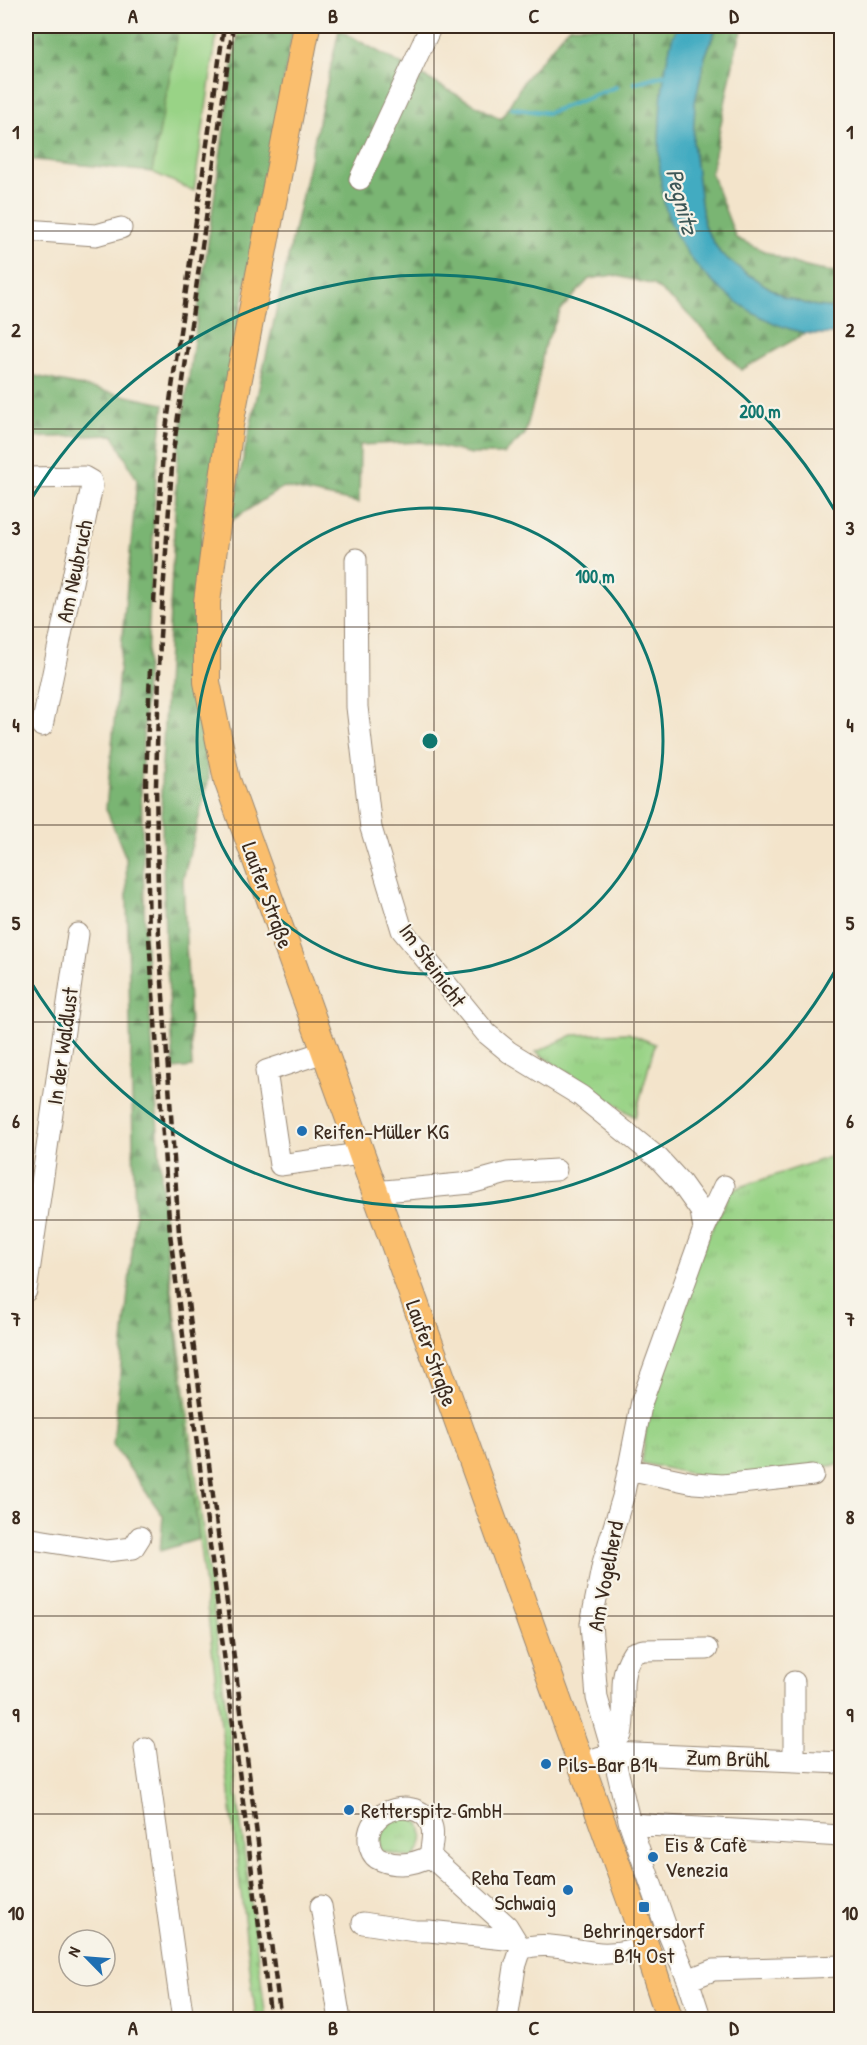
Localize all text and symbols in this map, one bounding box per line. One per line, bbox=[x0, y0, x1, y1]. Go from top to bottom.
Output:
text: A bbox=[128, 2, 138, 29]
text: B bbox=[328, 2, 338, 29]
text: C bbox=[529, 2, 540, 29]
text: D bbox=[729, 2, 739, 29]
text: 1 bbox=[12, 118, 20, 145]
text: 1 bbox=[846, 118, 854, 145]
water label: Pegnitz bbox=[658, 165, 708, 239]
text: 2 bbox=[11, 316, 21, 343]
text: 2 bbox=[845, 316, 855, 343]
text: 200 m bbox=[740, 399, 780, 424]
text: 3 bbox=[12, 514, 21, 541]
text: 3 bbox=[846, 514, 855, 541]
street label: Am Neubruch bbox=[49, 517, 99, 625]
text: 100 m bbox=[575, 564, 615, 589]
text: 4 bbox=[12, 711, 20, 738]
text: 4 bbox=[846, 711, 854, 738]
centre of rings bbox=[420, 731, 440, 751]
street label: Laufer Straße bbox=[235, 838, 301, 952]
text: 5 bbox=[12, 909, 21, 936]
text: 5 bbox=[846, 909, 855, 936]
street label: Im Steinicht bbox=[392, 917, 474, 1013]
street label: In der Waldlust bbox=[39, 985, 85, 1107]
text: 6 bbox=[12, 1107, 20, 1134]
text: 6 bbox=[846, 1107, 854, 1134]
place label: Reifen-Müller KG bbox=[314, 1116, 449, 1146]
marker: Reifen-Müller KG bbox=[295, 1124, 309, 1138]
street label: Laufer Straße bbox=[399, 1296, 465, 1410]
text: 7 bbox=[10, 1305, 21, 1332]
text: 7 bbox=[844, 1305, 855, 1332]
text: 8 bbox=[12, 1503, 21, 1530]
text: 8 bbox=[846, 1503, 855, 1530]
street label: Am Vogelherd bbox=[580, 1518, 630, 1634]
text: 9 bbox=[12, 1701, 20, 1728]
text: 9 bbox=[846, 1701, 854, 1728]
street label: Zum Brühl bbox=[686, 1742, 770, 1774]
place label: Pils-Bar B14 bbox=[558, 1749, 657, 1779]
marker: Pils-Bar B14 bbox=[539, 1757, 553, 1771]
place label: Retterspitz GmbH bbox=[361, 1795, 502, 1825]
marker: Retterspitz GmbH bbox=[342, 1803, 356, 1817]
place label: Eis & Cafè Venezia bbox=[665, 1829, 747, 1884]
marker: Eis & Cafè Venezia bbox=[646, 1850, 660, 1864]
place label: Reha Team Schwaig bbox=[472, 1862, 556, 1917]
marker: Reha Team Schwaig bbox=[561, 1883, 575, 1897]
text: 10 bbox=[8, 1899, 24, 1926]
text: 10 bbox=[842, 1899, 858, 1926]
marker: Behringersdorf B14 Ost bbox=[637, 1900, 651, 1914]
place label: Behringersdorf B14 Ost bbox=[583, 1915, 705, 1970]
north arrow bbox=[57, 1928, 117, 1988]
text: N bbox=[62, 1943, 85, 1960]
text: A bbox=[128, 2014, 138, 2041]
text: B bbox=[328, 2014, 338, 2041]
text: C bbox=[529, 2014, 540, 2041]
text: D bbox=[729, 2014, 739, 2041]

